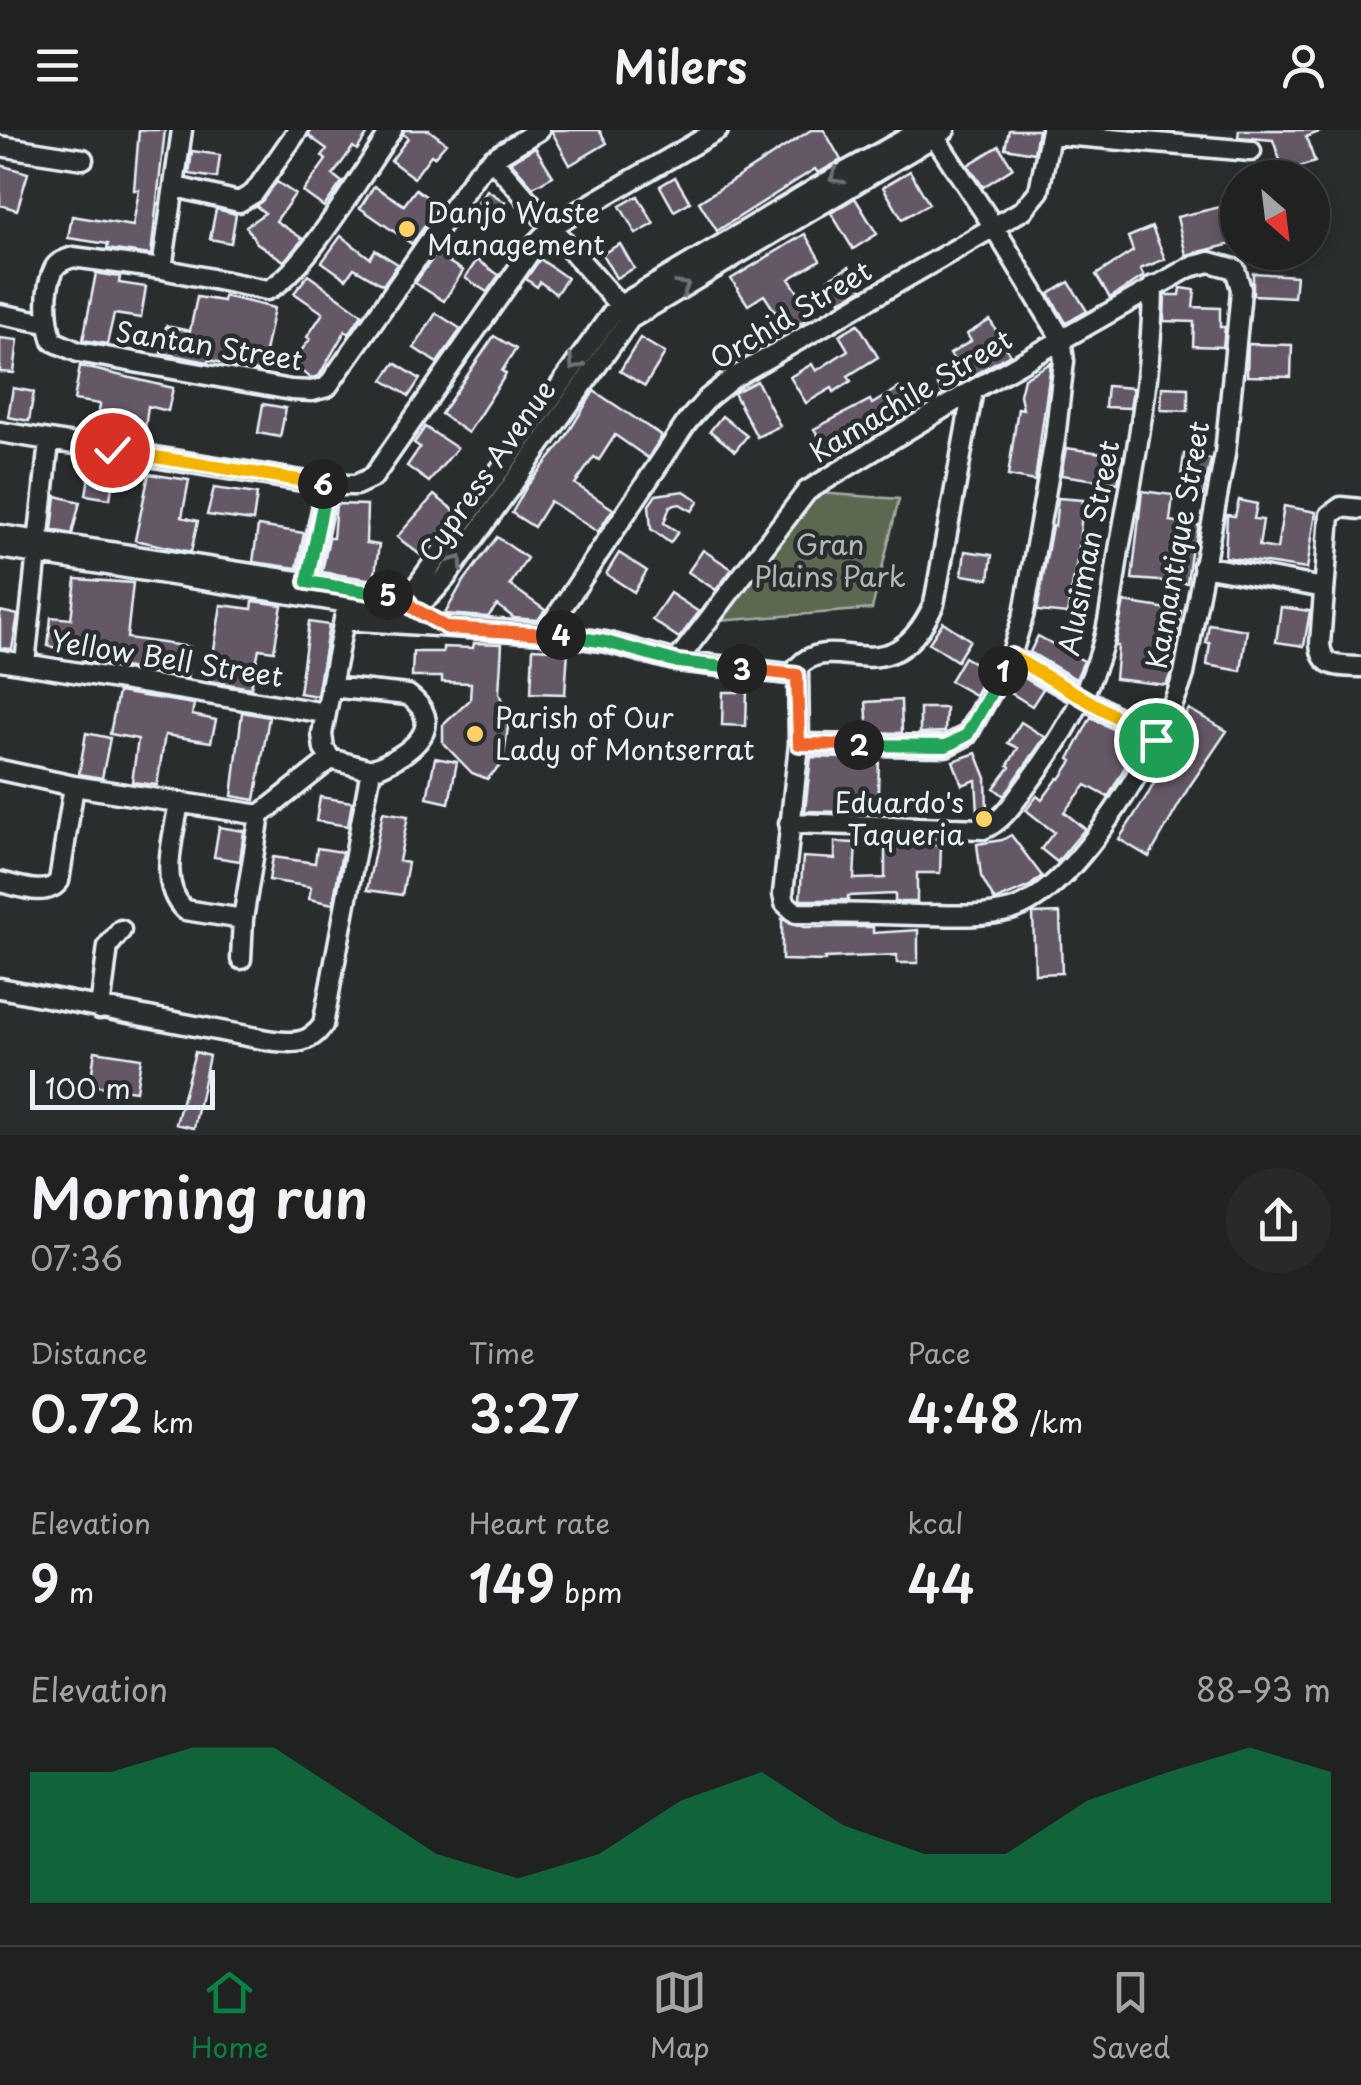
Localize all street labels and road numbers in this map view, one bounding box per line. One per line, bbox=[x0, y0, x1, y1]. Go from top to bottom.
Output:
street label: Orchid Street bbox=[701, 249, 879, 379]
street label: Santan Street bbox=[113, 309, 306, 381]
street label: Kamachile Street bbox=[801, 317, 1020, 472]
street label: Cypress Avenue bbox=[407, 370, 565, 570]
street label: Kamantique Street bbox=[1134, 417, 1219, 672]
street label: Alusiman Street bbox=[1046, 436, 1130, 659]
street label: Yellow Bell Street bbox=[48, 618, 287, 697]

